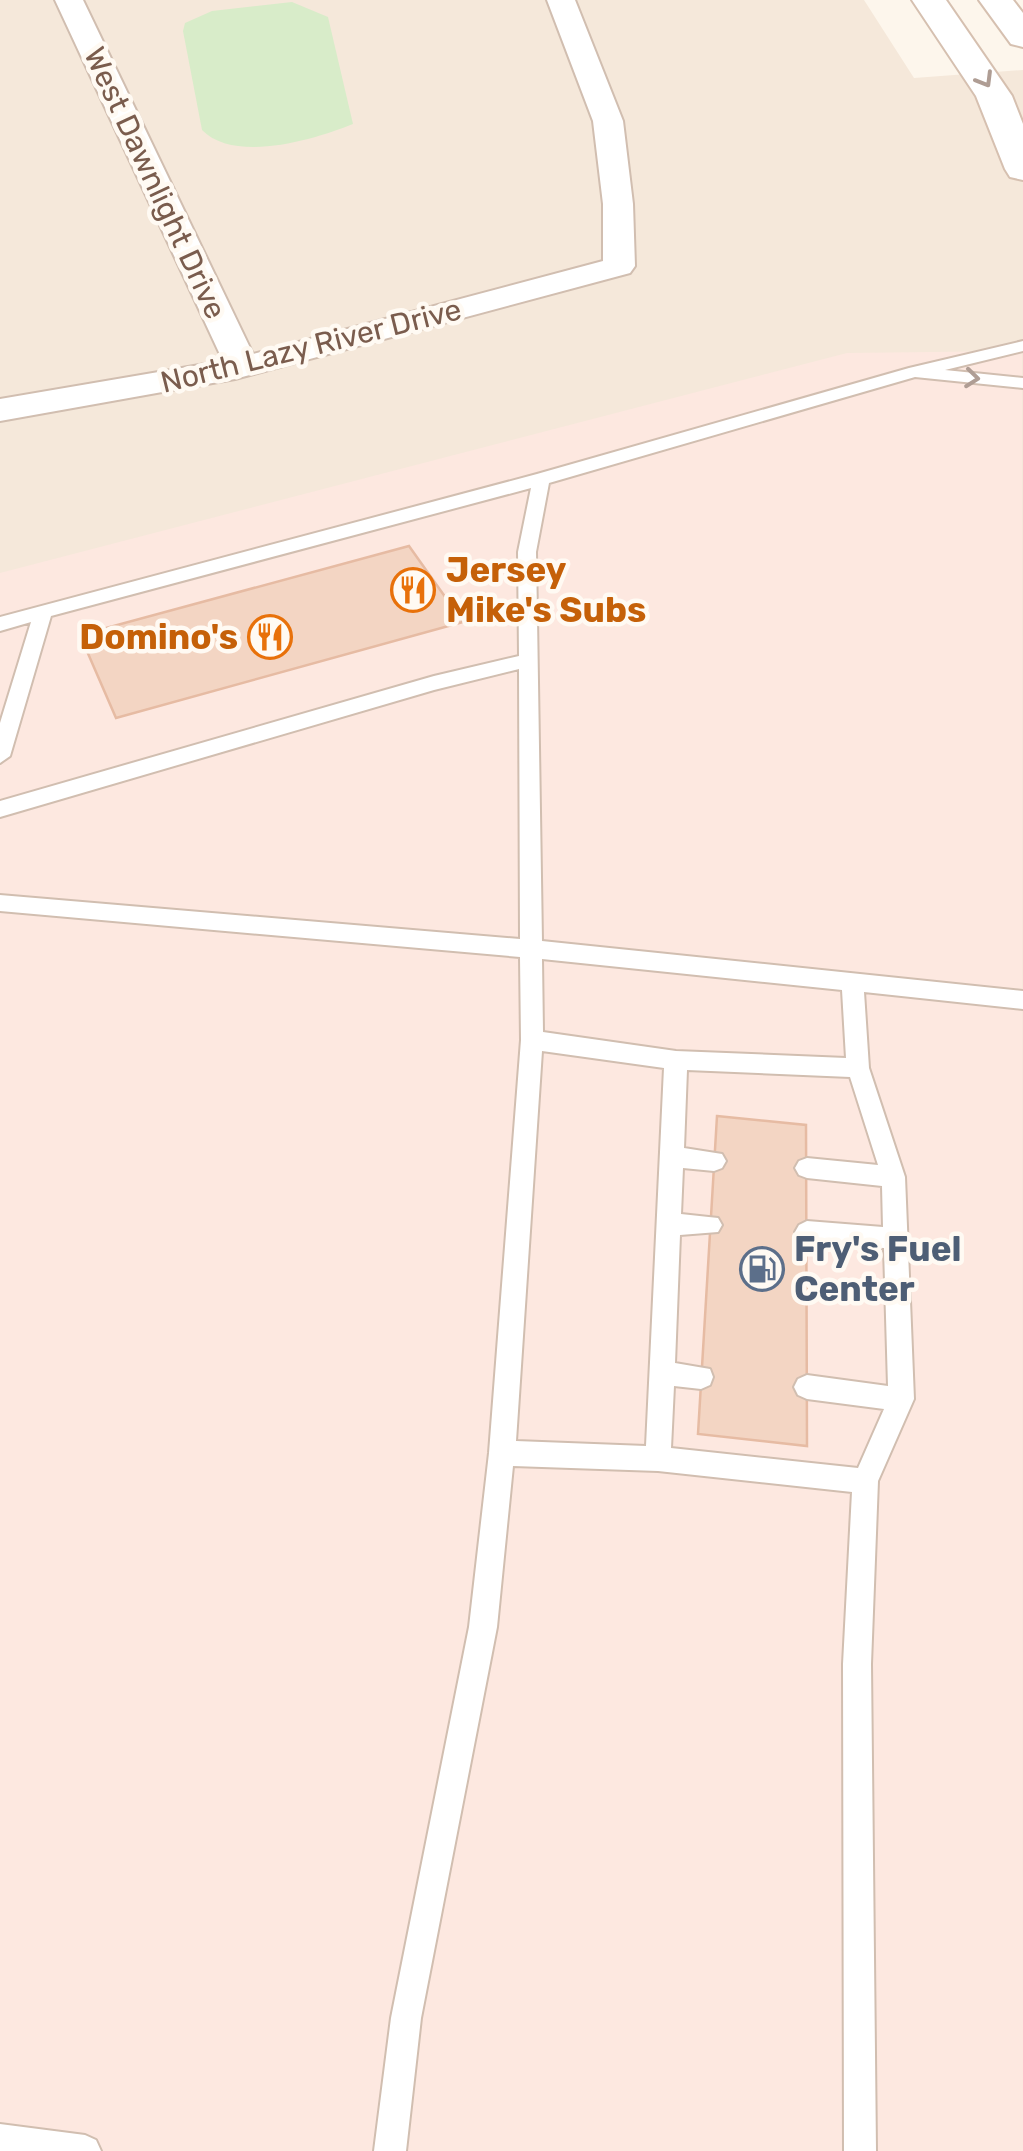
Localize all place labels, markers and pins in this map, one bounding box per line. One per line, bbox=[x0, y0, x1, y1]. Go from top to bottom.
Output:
place label: Jersey Mike's Subs bbox=[446, 549, 646, 631]
restaurant icon: Jersey Mike's Subs bbox=[390, 567, 436, 613]
restaurant icon: Domino's bbox=[247, 614, 293, 660]
place label: Domino's bbox=[79, 616, 238, 658]
place label: Fry's Fuel Center bbox=[794, 1228, 961, 1310]
fuel station icon: Fry's Fuel Center bbox=[739, 1246, 785, 1292]

